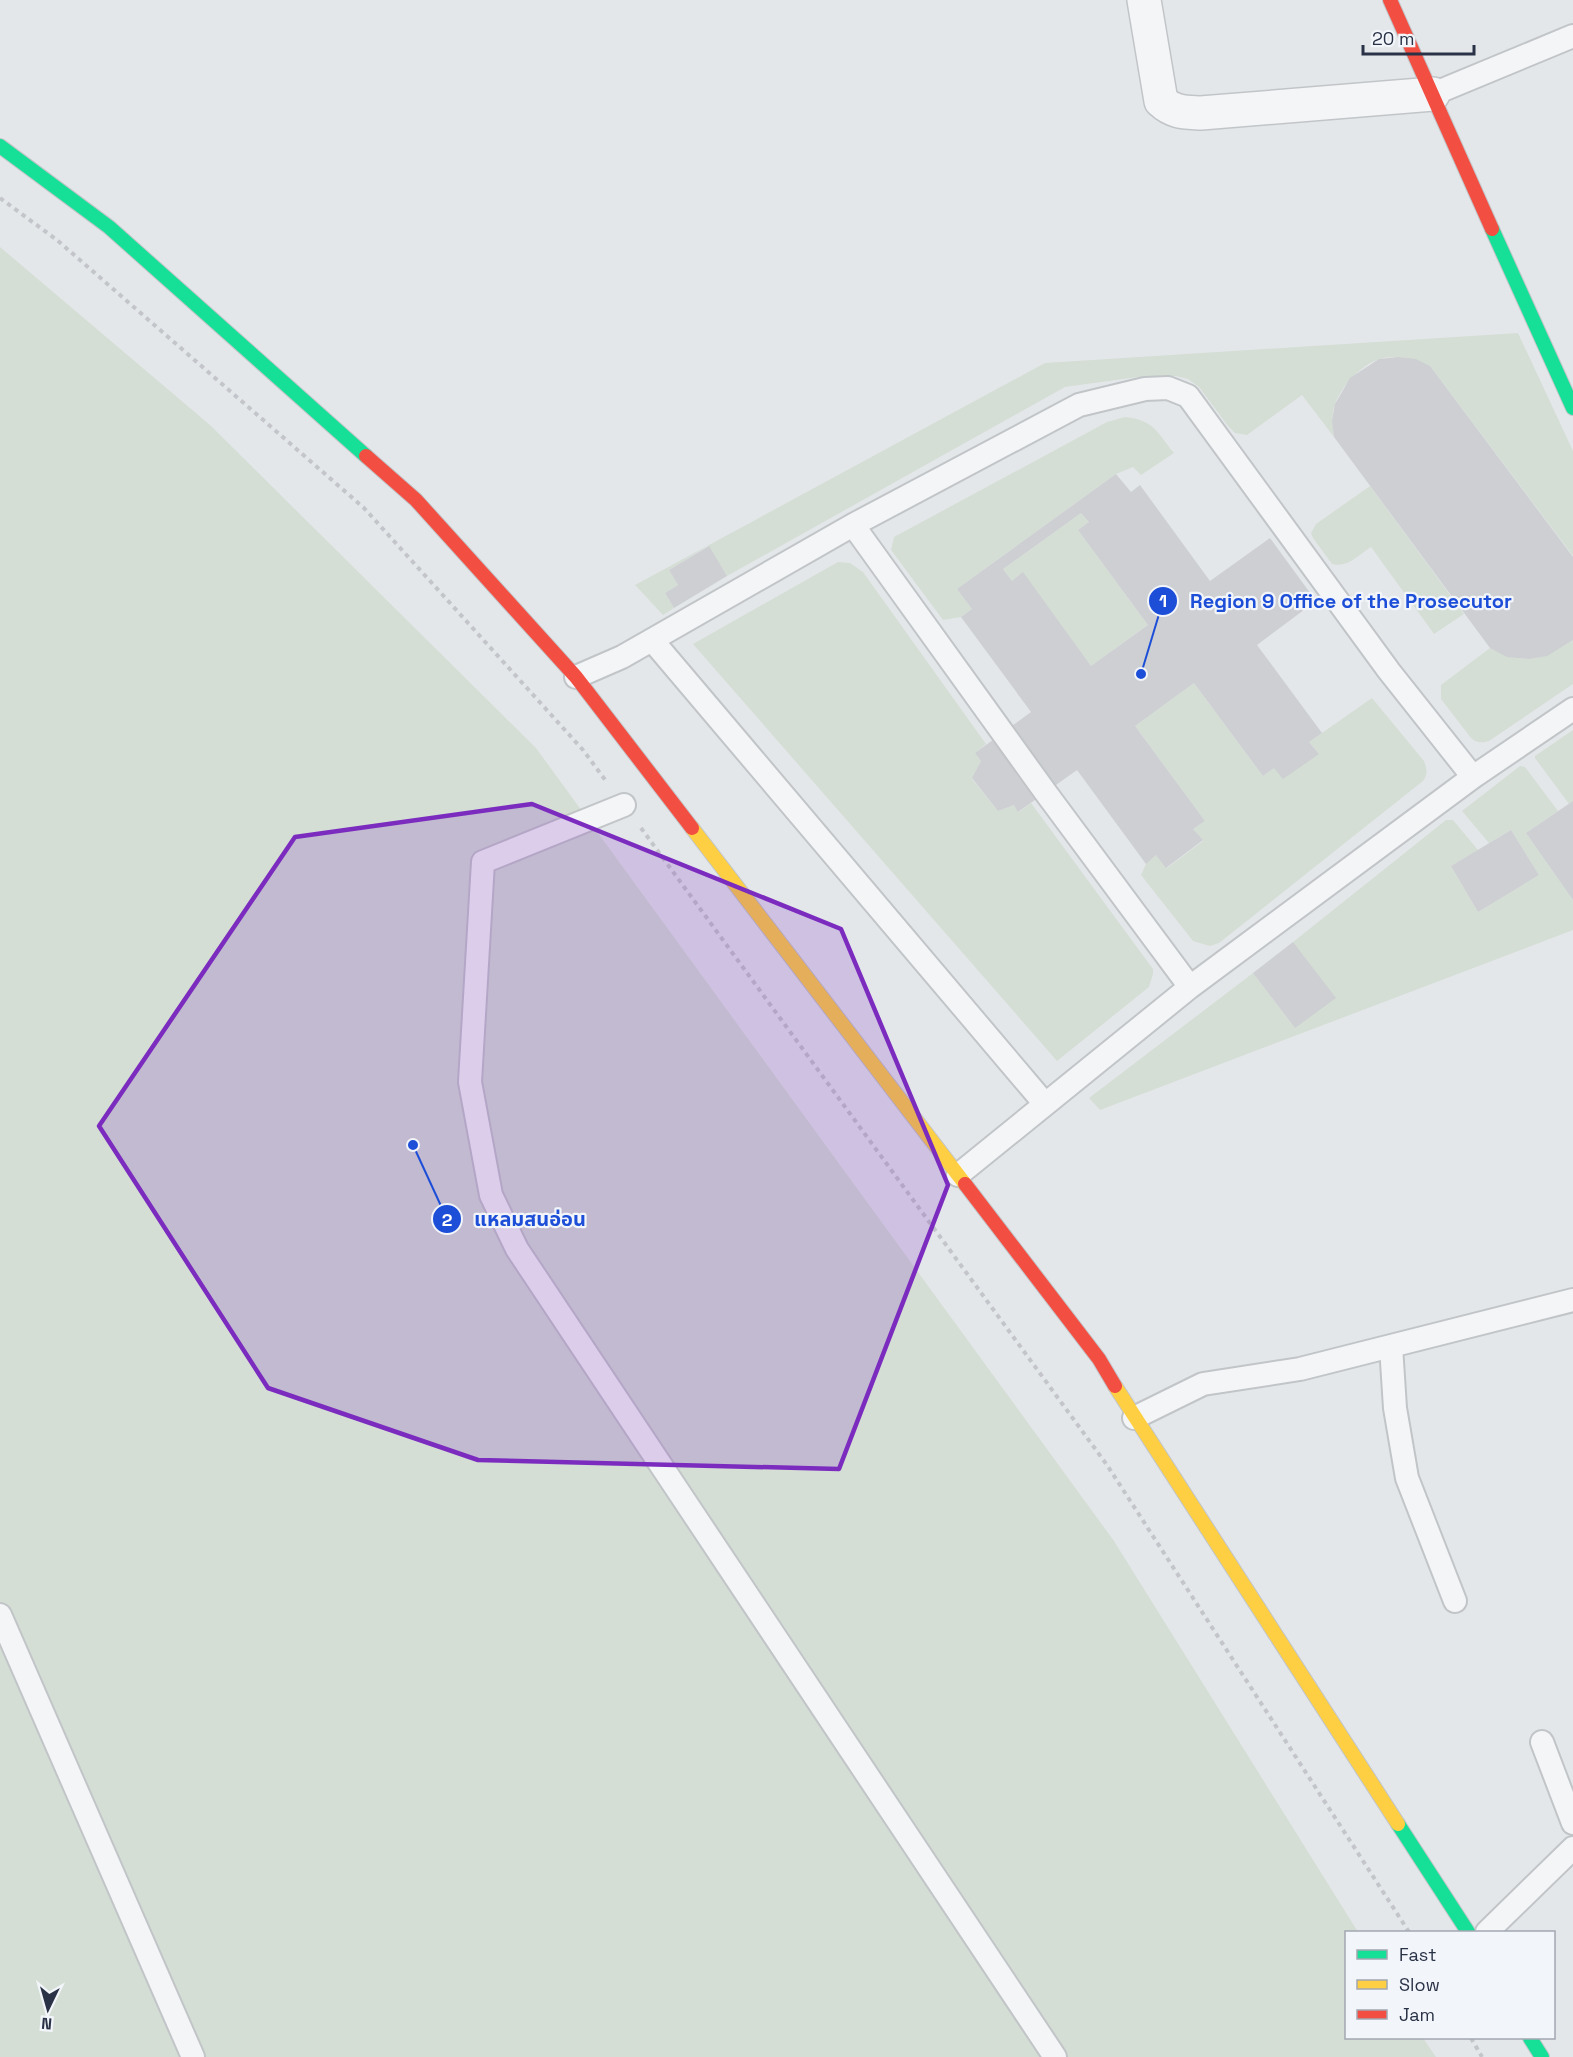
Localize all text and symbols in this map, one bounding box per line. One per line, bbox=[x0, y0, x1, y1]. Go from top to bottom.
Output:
scale bar bbox=[1363, 18, 1474, 56]
text: 20 m bbox=[1372, 27, 1415, 50]
callout: Region 9 Office of the Prosecutor bbox=[1148, 582, 1524, 620]
text: Region 9 Office of the Prosecutor bbox=[1190, 588, 1512, 614]
text: 1 bbox=[1159, 589, 1167, 612]
callout: แหลมสนอ่อน bbox=[432, 1200, 598, 1238]
text: แหลมสนอ่อน bbox=[474, 1206, 586, 1232]
text: 2 bbox=[442, 1208, 453, 1231]
legend bbox=[1345, 1931, 1555, 2039]
text: Fast bbox=[1399, 1943, 1436, 1966]
text: Slow bbox=[1399, 1973, 1440, 1996]
north arrow bbox=[18, 1979, 78, 2039]
text: Jam bbox=[1399, 2003, 1435, 2026]
text: N bbox=[40, 2013, 53, 2034]

